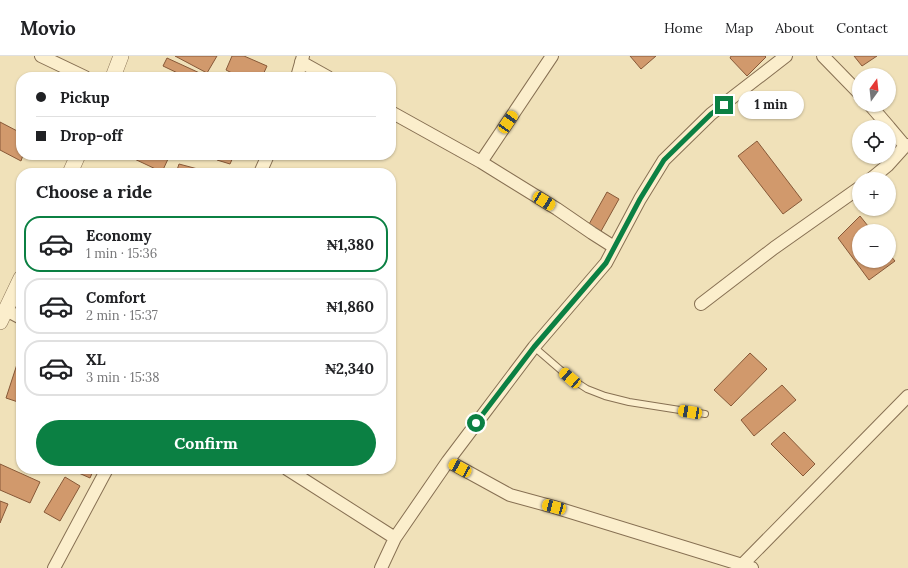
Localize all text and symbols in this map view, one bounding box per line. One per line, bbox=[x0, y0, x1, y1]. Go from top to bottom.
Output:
text: Movio bbox=[20, 16, 76, 40]
text: Home bbox=[664, 19, 703, 37]
text: Map bbox=[725, 19, 753, 37]
text: About bbox=[775, 19, 814, 37]
text: Contact bbox=[836, 19, 888, 37]
north arrow bbox=[852, 68, 896, 112]
map controls bbox=[852, 68, 896, 268]
text: Pickup bbox=[60, 88, 109, 107]
callout: 1 min bbox=[738, 91, 804, 119]
route end bbox=[715, 96, 733, 114]
text: 1 min bbox=[754, 96, 788, 113]
car bbox=[496, 109, 520, 135]
button: locate bbox=[852, 120, 896, 164]
text: Drop-off bbox=[60, 126, 122, 145]
button: + bbox=[852, 172, 896, 216]
text: Choose a ride bbox=[36, 180, 152, 203]
car bbox=[531, 190, 557, 212]
button: − bbox=[852, 224, 896, 268]
icon: car bbox=[38, 226, 74, 262]
text: Economy bbox=[86, 226, 151, 245]
text: ₦1,380 bbox=[327, 235, 374, 254]
text: 1 min · 15:36 bbox=[86, 245, 157, 262]
icon: car bbox=[38, 288, 74, 324]
text: Comfort bbox=[86, 288, 146, 307]
text: ₦1,860 bbox=[327, 297, 374, 316]
text: 2 min · 15:37 bbox=[86, 307, 158, 324]
icon: car bbox=[38, 350, 74, 386]
text: XL bbox=[86, 350, 106, 369]
text: ₦2,340 bbox=[325, 359, 374, 378]
car bbox=[557, 366, 583, 390]
text: 3 min · 15:38 bbox=[86, 369, 160, 386]
car bbox=[677, 404, 703, 420]
route start bbox=[467, 414, 485, 432]
button: Confirm bbox=[36, 420, 376, 466]
car bbox=[447, 457, 473, 479]
car bbox=[541, 498, 567, 516]

